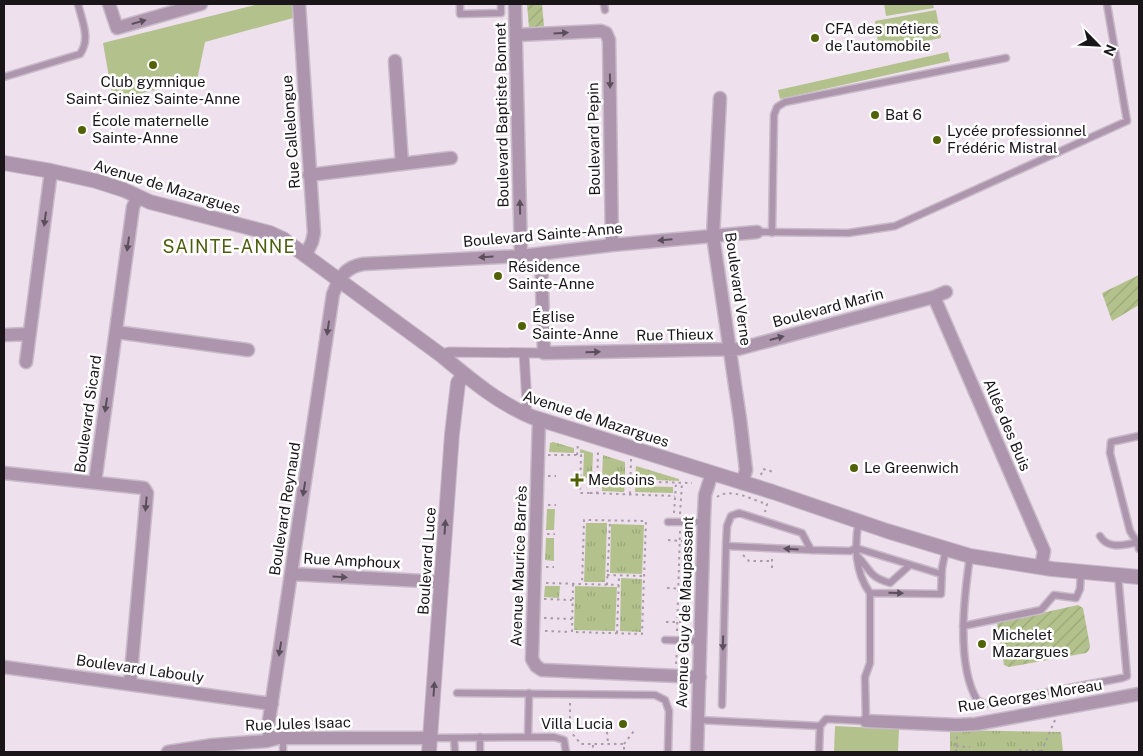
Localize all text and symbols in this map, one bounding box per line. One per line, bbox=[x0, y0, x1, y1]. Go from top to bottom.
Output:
one-way arrow bbox=[132, 17, 147, 25]
place label: CFA des métiers de l'automobile bbox=[825, 20, 939, 54]
north arrow bbox=[1073, 20, 1123, 70]
street label: Boulevard Baptiste Bonnet bbox=[491, 22, 512, 208]
one-way arrow bbox=[554, 28, 570, 36]
marker: CFA des métiers de l'automobile bbox=[809, 32, 821, 44]
text: N bbox=[1100, 42, 1119, 59]
marker: Club gymnique Saint-Giniez Sainte-Anne bbox=[147, 59, 159, 71]
place label: Club gymnique Saint-Giniez Sainte-Anne bbox=[66, 73, 240, 107]
one-way arrow bbox=[606, 73, 614, 89]
street label: Rue Callelongue bbox=[278, 75, 303, 189]
street label: Boulevard Pepin bbox=[584, 82, 603, 196]
place label: Bat 6 bbox=[885, 106, 922, 123]
marker: Bat 6 bbox=[869, 109, 881, 121]
place label: École maternelle Sainte-Anne bbox=[92, 112, 209, 146]
place label: Lycée professionnel Frédéric Mistral bbox=[947, 122, 1086, 156]
marker: École maternelle Sainte-Anne bbox=[76, 124, 88, 136]
marker: Lycée professionnel Frédéric Mistral bbox=[931, 134, 943, 146]
street label: Avenue de Mazargues bbox=[92, 156, 243, 217]
one-way arrow bbox=[516, 199, 524, 215]
one-way arrow bbox=[40, 211, 48, 227]
street label: Boulevard Sainte-Anne bbox=[462, 219, 624, 250]
street label: Boulevard Verne bbox=[722, 231, 755, 347]
one-way arrow bbox=[124, 236, 132, 252]
district label: SAINTE-ANNE bbox=[162, 236, 296, 257]
one-way arrow bbox=[656, 236, 672, 244]
one-way arrow bbox=[477, 254, 493, 262]
place label: Résidence Sainte-Anne bbox=[508, 258, 594, 292]
marker: Résidence Sainte-Anne bbox=[492, 270, 504, 282]
street label: Boulevard Marin bbox=[771, 285, 885, 330]
place label: Église Sainte-Anne bbox=[532, 308, 618, 342]
one-way arrow bbox=[324, 320, 332, 336]
marker: Église Sainte-Anne bbox=[516, 320, 528, 332]
street label: Rue Thieux bbox=[636, 325, 714, 344]
one-way arrow bbox=[770, 334, 785, 342]
one-way arrow bbox=[585, 348, 601, 356]
street label: Boulevard Sicard bbox=[71, 354, 104, 474]
street label: Allée des Buis bbox=[980, 376, 1034, 473]
street label: Avenue de Mazargues bbox=[521, 387, 671, 450]
one-way arrow bbox=[101, 397, 109, 413]
street label: Boulevard Reynaud bbox=[266, 441, 303, 577]
place label: Le Greenwich bbox=[864, 459, 959, 476]
marker: Le Greenwich bbox=[848, 462, 860, 474]
place label: Medsoins bbox=[588, 471, 655, 488]
marker: Medsoins bbox=[570, 473, 584, 487]
one-way arrow bbox=[300, 481, 308, 497]
street label: Avenue Maurice Barrès bbox=[507, 485, 530, 647]
one-way arrow bbox=[141, 496, 149, 512]
street label: Boulevard Luce bbox=[414, 507, 439, 615]
street label: Avenue Guy de Maupassant bbox=[673, 515, 696, 708]
one-way arrow bbox=[442, 519, 450, 535]
one-way arrow bbox=[782, 545, 798, 553]
street label: Rue Amphoux bbox=[303, 549, 401, 572]
one-way arrow bbox=[332, 573, 348, 581]
one-way arrow bbox=[889, 589, 905, 597]
place label: Michelet Mazargues bbox=[992, 626, 1069, 660]
one-way arrow bbox=[719, 636, 727, 652]
marker: Michelet Mazargues bbox=[976, 638, 988, 650]
one-way arrow bbox=[276, 642, 284, 658]
street label: Boulevard Labouly bbox=[75, 651, 205, 686]
street label: Rue Georges Moreau bbox=[957, 676, 1103, 715]
one-way arrow bbox=[430, 681, 438, 697]
street label: Rue Jules Isaac bbox=[245, 713, 351, 734]
place label: Villa Lucia bbox=[541, 715, 613, 732]
marker: Villa Lucia bbox=[617, 718, 629, 730]

